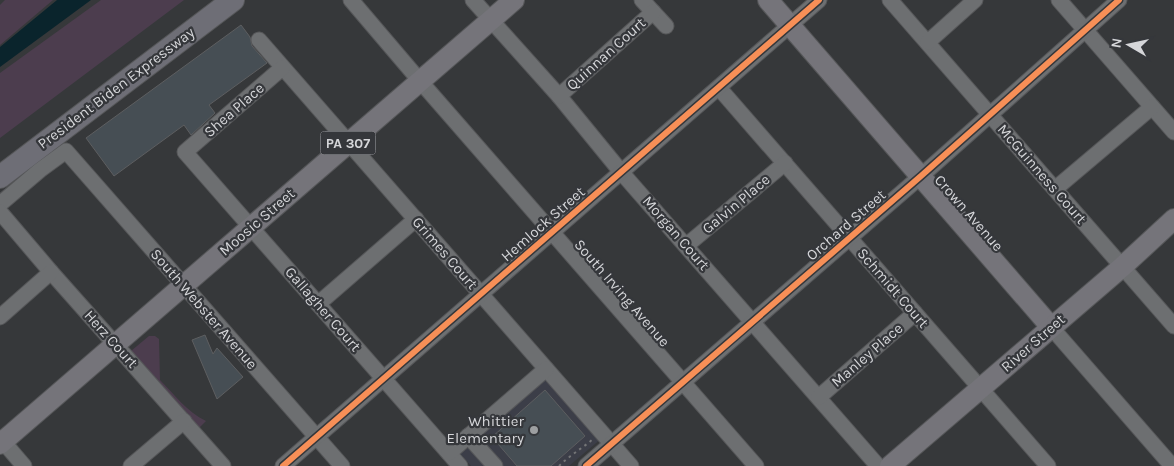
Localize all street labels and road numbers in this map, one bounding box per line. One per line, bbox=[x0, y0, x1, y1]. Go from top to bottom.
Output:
street label: Quinnan Court bbox=[563, 14, 649, 94]
street label: President Biden Expressway bbox=[34, 23, 198, 153]
street label: Shea Place bbox=[200, 79, 268, 141]
street label: McGuinness Court bbox=[994, 120, 1090, 228]
road number: PA 307 bbox=[320, 132, 376, 154]
street label: Galvin Place bbox=[698, 170, 774, 238]
street label: Crown Avenue bbox=[931, 171, 1007, 255]
street label: Hemlock Street bbox=[497, 183, 589, 265]
street label: Moosic Street bbox=[216, 184, 299, 260]
street label: Orchard Street bbox=[803, 185, 890, 264]
street label: Morgan Court bbox=[639, 192, 714, 274]
street label: Grimes Court bbox=[409, 213, 482, 293]
street label: South Irving Avenue bbox=[570, 236, 674, 350]
street label: Schmidt Court bbox=[853, 244, 933, 332]
street label: South Webster Avenue bbox=[147, 245, 261, 373]
street label: Gallagher Court bbox=[281, 263, 365, 355]
street label: Herz Court bbox=[80, 306, 142, 372]
street label: River Street bbox=[997, 310, 1069, 376]
street label: Manley Place bbox=[828, 319, 906, 391]

